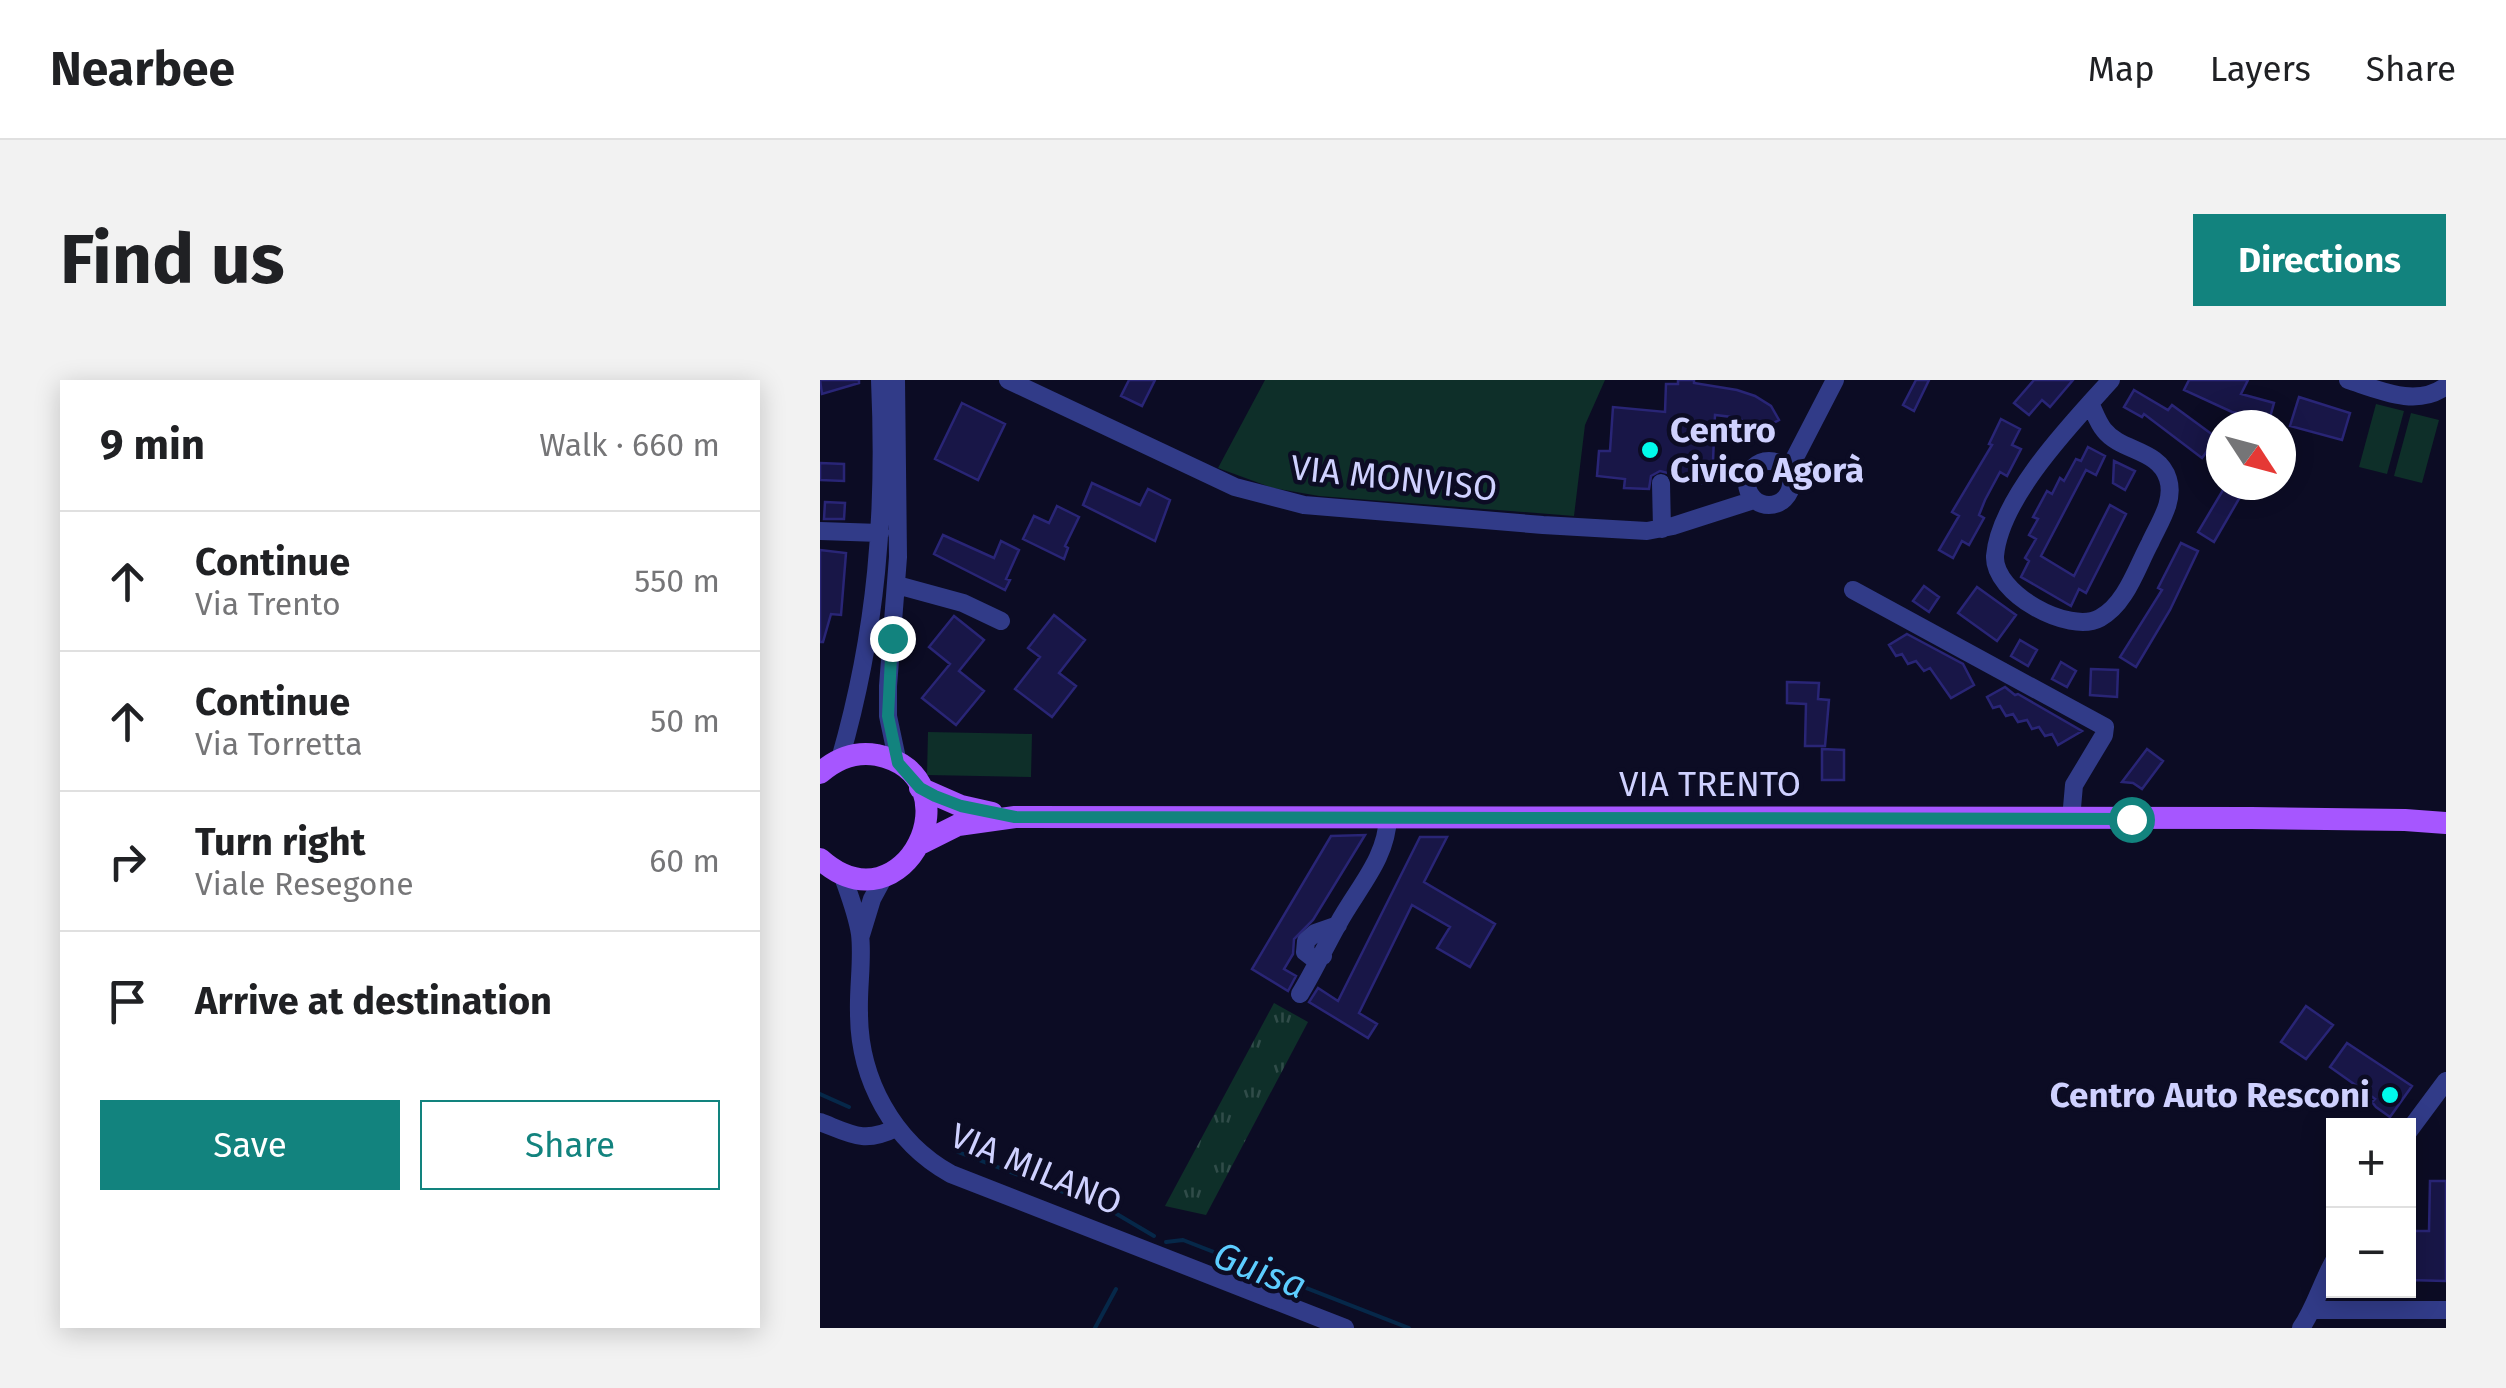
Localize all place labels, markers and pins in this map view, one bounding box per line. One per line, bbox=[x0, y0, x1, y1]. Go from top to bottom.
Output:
place label: Centro Civico Agorà bbox=[1670, 409, 1864, 491]
marker: Centro Civico Agorà bbox=[1639, 439, 1661, 461]
place label: Centro Auto Resconi bbox=[2050, 1074, 2370, 1116]
marker: Centro Auto Resconi bbox=[2379, 1084, 2401, 1106]

